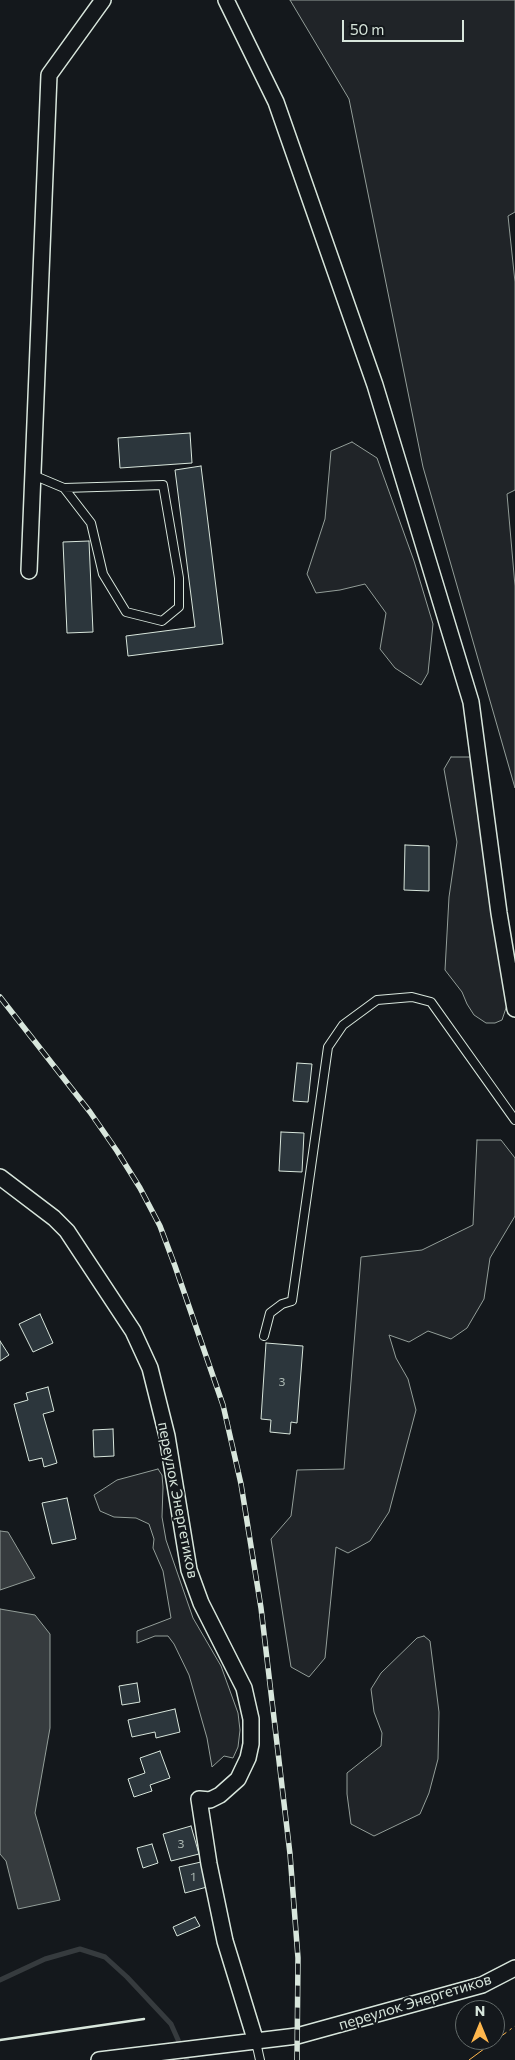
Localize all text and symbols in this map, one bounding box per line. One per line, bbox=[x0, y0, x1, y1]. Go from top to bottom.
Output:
scale bar bbox=[345, 10, 468, 42]
text: 50 m bbox=[350, 20, 384, 38]
house number: 3 bbox=[279, 1375, 285, 1389]
street label: переулок Энергетиков bbox=[154, 1420, 202, 1580]
house number: 3 bbox=[178, 1837, 184, 1851]
house number: 1 bbox=[190, 1870, 196, 1884]
street label: переулок Энергетиков bbox=[336, 1970, 494, 2034]
north arrow bbox=[455, 2000, 505, 2050]
text: N bbox=[475, 2002, 485, 2019]

